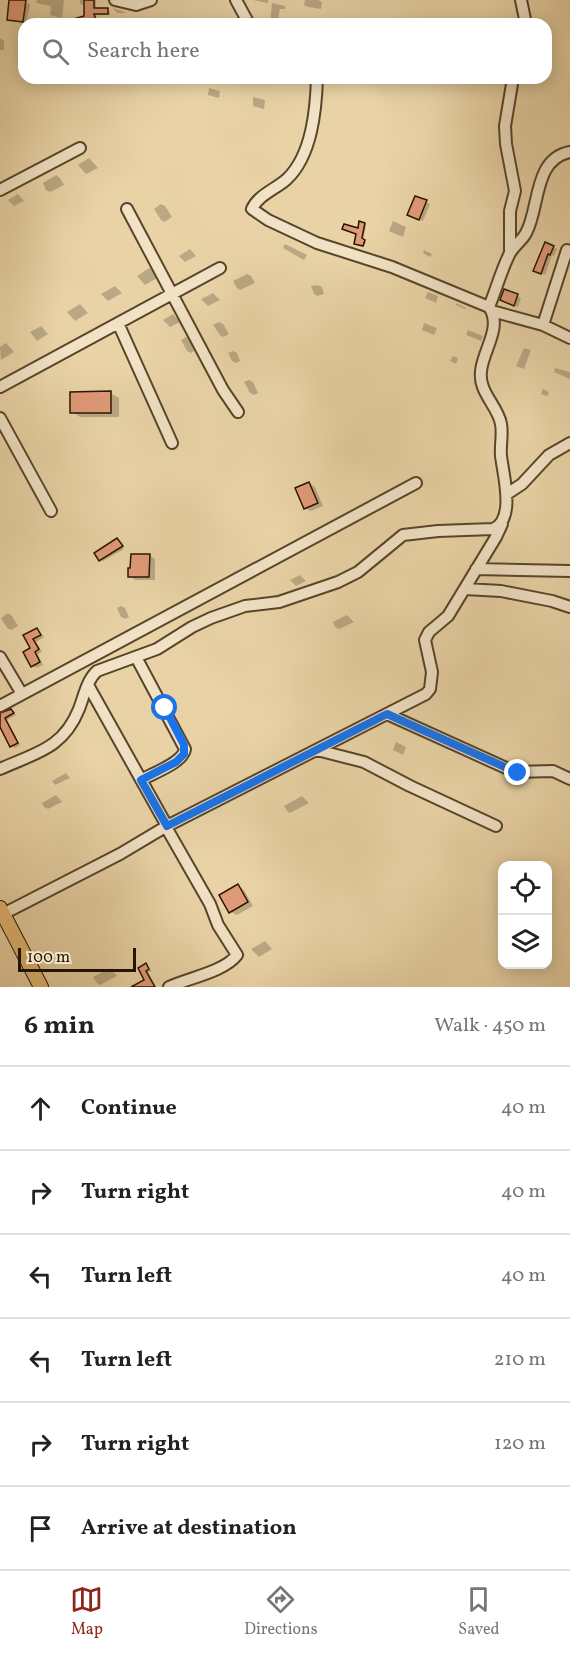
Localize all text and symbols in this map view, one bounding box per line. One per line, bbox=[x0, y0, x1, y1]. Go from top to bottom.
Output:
search box bbox=[18, 18, 552, 84]
icon: search bbox=[39, 35, 72, 68]
text: Search here bbox=[87, 36, 200, 67]
route start bbox=[151, 694, 177, 720]
route end bbox=[504, 759, 530, 785]
map controls bbox=[498, 861, 552, 969]
button: locate bbox=[498, 861, 552, 915]
button: layers bbox=[498, 915, 552, 969]
scale bar bbox=[18, 945, 136, 972]
text: 100 m bbox=[27, 947, 70, 969]
text: 6 min bbox=[24, 1008, 95, 1044]
text: Walk · 450 m bbox=[434, 1012, 546, 1040]
icon: ahead bbox=[24, 1092, 57, 1125]
text: Continue bbox=[81, 1093, 177, 1124]
text: 40 m bbox=[501, 1094, 546, 1122]
icon: right bbox=[24, 1176, 57, 1209]
text: Turn right bbox=[81, 1177, 189, 1208]
text: 40 m bbox=[501, 1178, 546, 1206]
icon: left bbox=[24, 1260, 57, 1293]
text: Turn left bbox=[81, 1261, 172, 1292]
text: 40 m bbox=[501, 1262, 546, 1290]
icon: left bbox=[24, 1344, 57, 1377]
text: Turn left bbox=[81, 1345, 172, 1376]
text: 210 m bbox=[494, 1346, 546, 1374]
icon: right bbox=[24, 1428, 57, 1461]
text: Turn right bbox=[81, 1429, 189, 1460]
text: 120 m bbox=[494, 1430, 546, 1458]
icon: arrive bbox=[24, 1512, 57, 1545]
text: Arrive at destination bbox=[81, 1513, 297, 1544]
tab: Map bbox=[70, 1583, 103, 1641]
tab: Directions bbox=[244, 1583, 318, 1641]
tab: Saved bbox=[458, 1583, 500, 1641]

